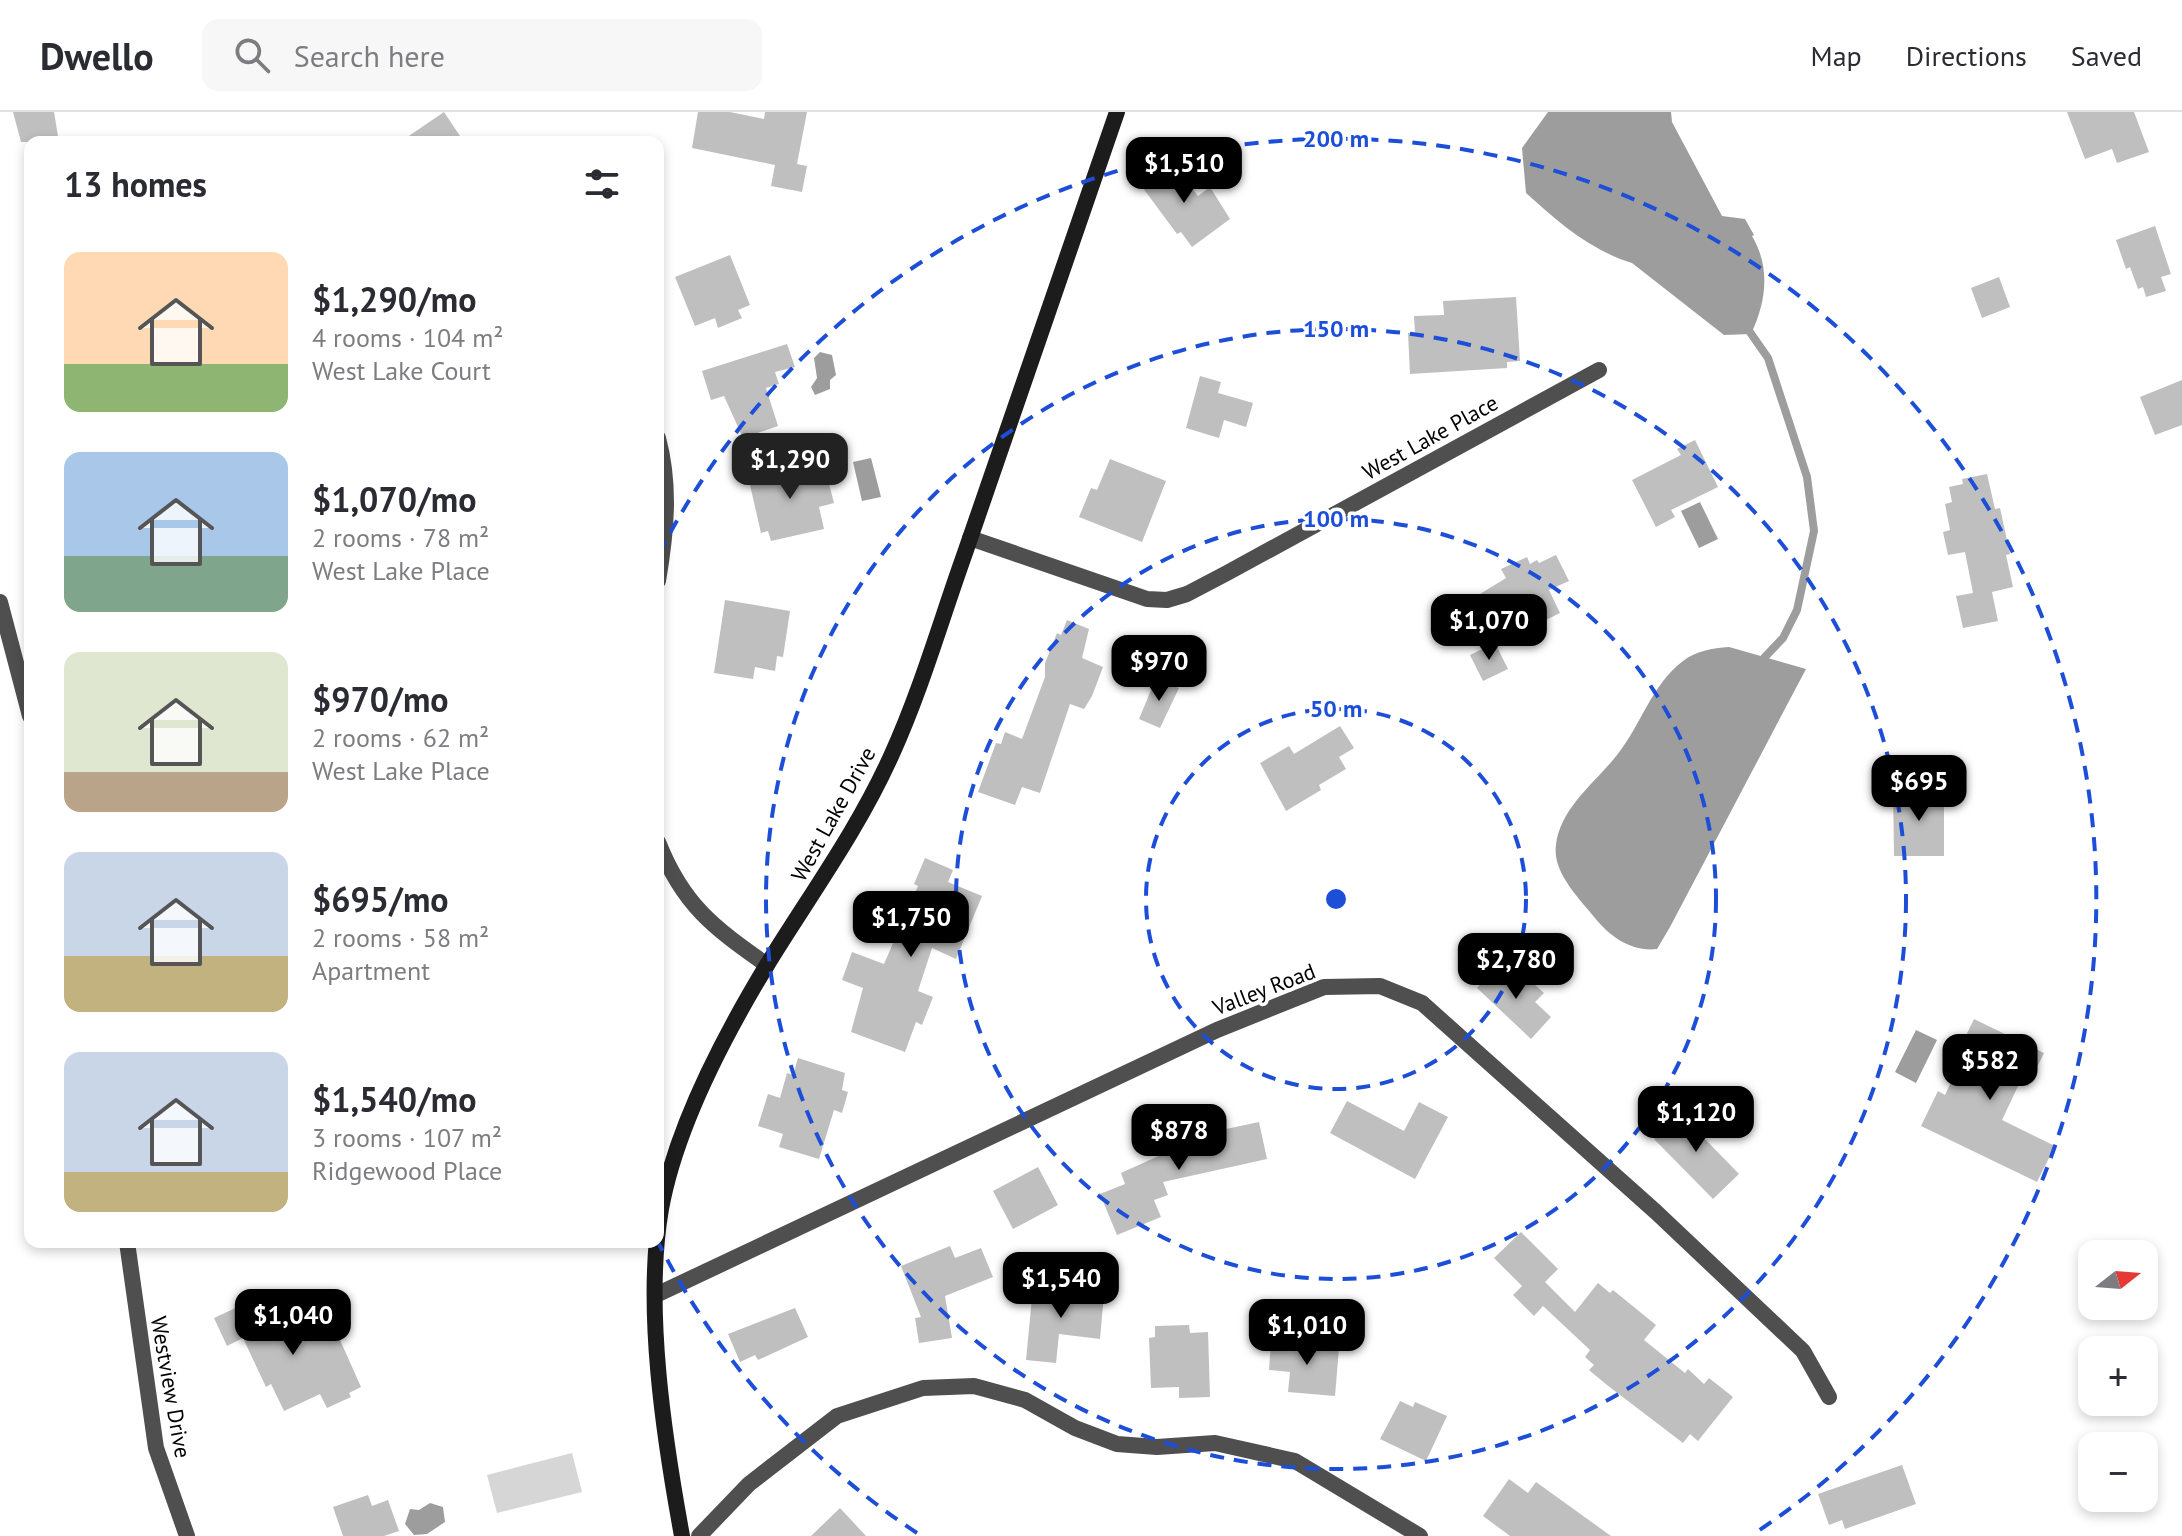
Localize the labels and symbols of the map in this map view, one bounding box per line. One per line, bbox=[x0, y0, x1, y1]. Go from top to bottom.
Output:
text: 200 m bbox=[1303, 123, 1369, 154]
pin: $1,510 bbox=[1119, 137, 1249, 205]
text: 150 m bbox=[1303, 313, 1369, 344]
street label: West Lake Place bbox=[1357, 388, 1503, 486]
pin: $1,290 bbox=[725, 433, 855, 501]
text: 100 m bbox=[1303, 503, 1369, 534]
pin: $1,070 bbox=[1424, 594, 1554, 662]
pin: $970 bbox=[1112, 635, 1206, 703]
text: 50 m bbox=[1310, 693, 1362, 724]
street label: West Lake Drive bbox=[785, 742, 881, 886]
pin: $695 bbox=[1872, 755, 1966, 823]
centre of rings bbox=[1322, 885, 1350, 913]
pin: $1,750 bbox=[846, 891, 976, 959]
pin: $2,780 bbox=[1451, 933, 1581, 1001]
street label: Valley Road bbox=[1208, 957, 1319, 1022]
pin: $582 bbox=[1943, 1034, 2037, 1102]
pin: $1,120 bbox=[1631, 1086, 1761, 1154]
pin: $878 bbox=[1132, 1104, 1226, 1172]
north arrow bbox=[2078, 1240, 2158, 1320]
pin: $1,540 bbox=[996, 1252, 1126, 1320]
pin: $1,040 bbox=[228, 1289, 358, 1357]
pin: $1,010 bbox=[1242, 1299, 1372, 1367]
street label: Westview Drive bbox=[145, 1314, 197, 1460]

